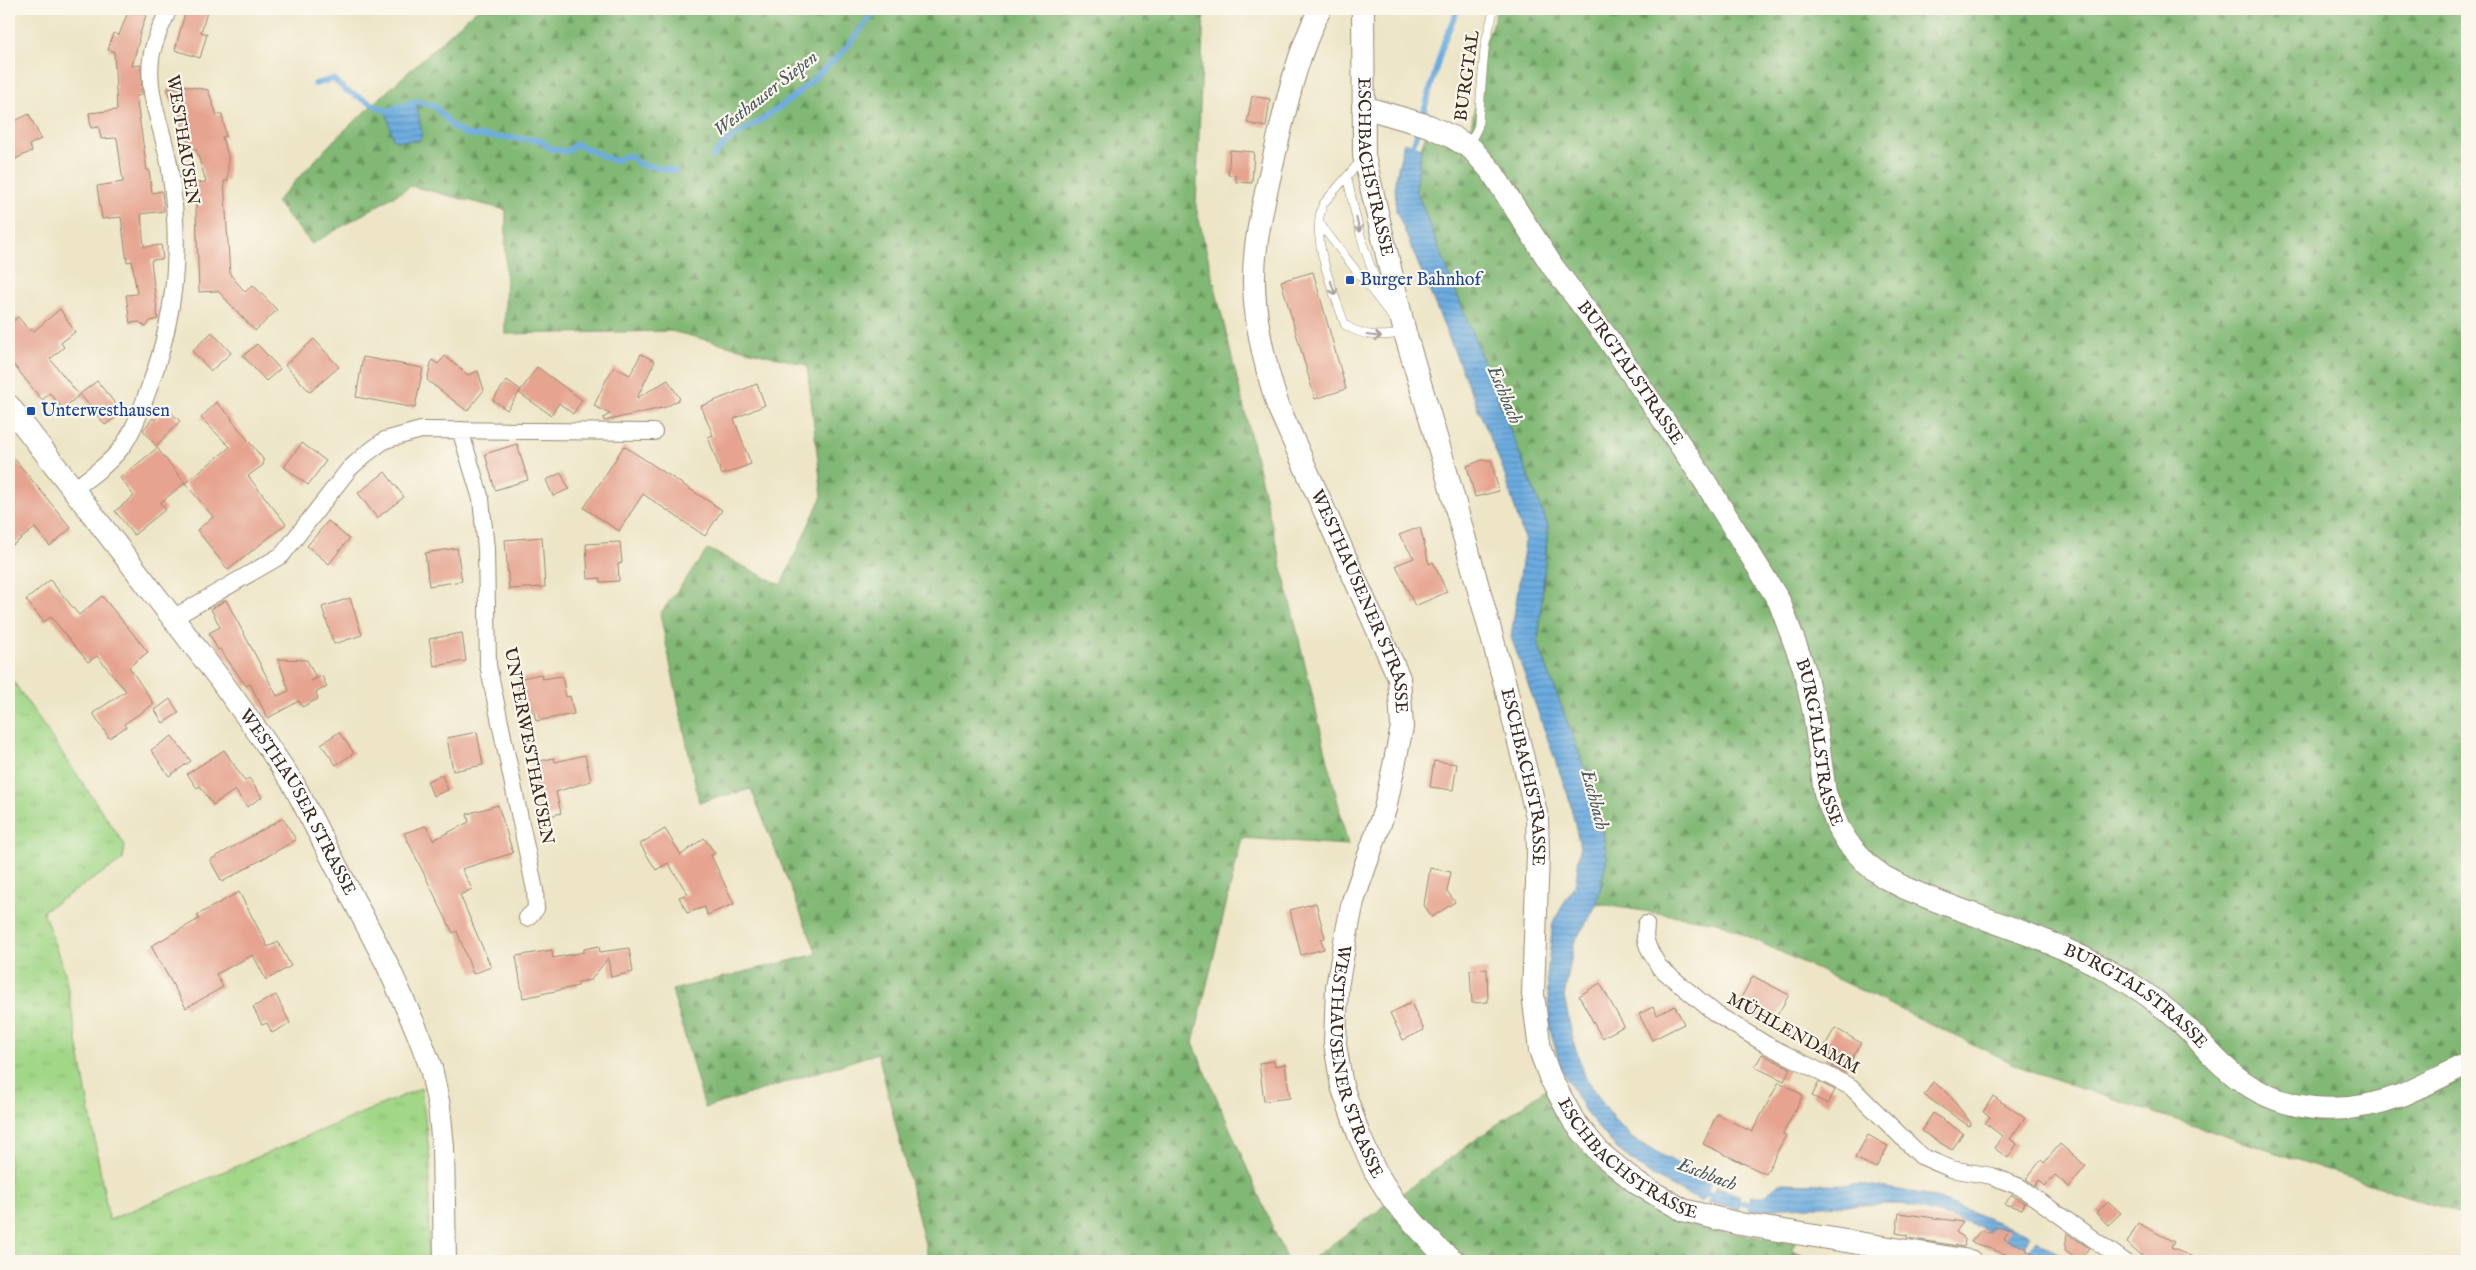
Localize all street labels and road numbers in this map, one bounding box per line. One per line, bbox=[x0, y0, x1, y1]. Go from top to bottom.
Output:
street label: BURGTAL bbox=[1450, 29, 1486, 123]
street label: WESTHAUSEN bbox=[160, 73, 204, 207]
street label: ESCHBACHSTRASSE bbox=[1352, 77, 1398, 259]
street label: BURGTALSTRASSE bbox=[1572, 296, 1688, 450]
street label: WESTHAUSENER STRASSE bbox=[1305, 486, 1413, 714]
street label: UNTERWESTHAUSEN bbox=[498, 645, 559, 847]
street label: BURGTALSTRASSE bbox=[1790, 655, 1848, 830]
street label: ESCHBACHSTRASSE bbox=[1495, 686, 1550, 867]
street label: WESTHAUSER STRASSE bbox=[234, 705, 361, 899]
street label: BURGTALSTRASSE bbox=[2060, 939, 2212, 1054]
street label: WESTHAUSENER STRASSE bbox=[1323, 943, 1388, 1183]
street label: MÜHLENDAMM bbox=[1722, 987, 1864, 1080]
street label: ESCHBACHSTRASSE bbox=[1552, 1094, 1700, 1225]

